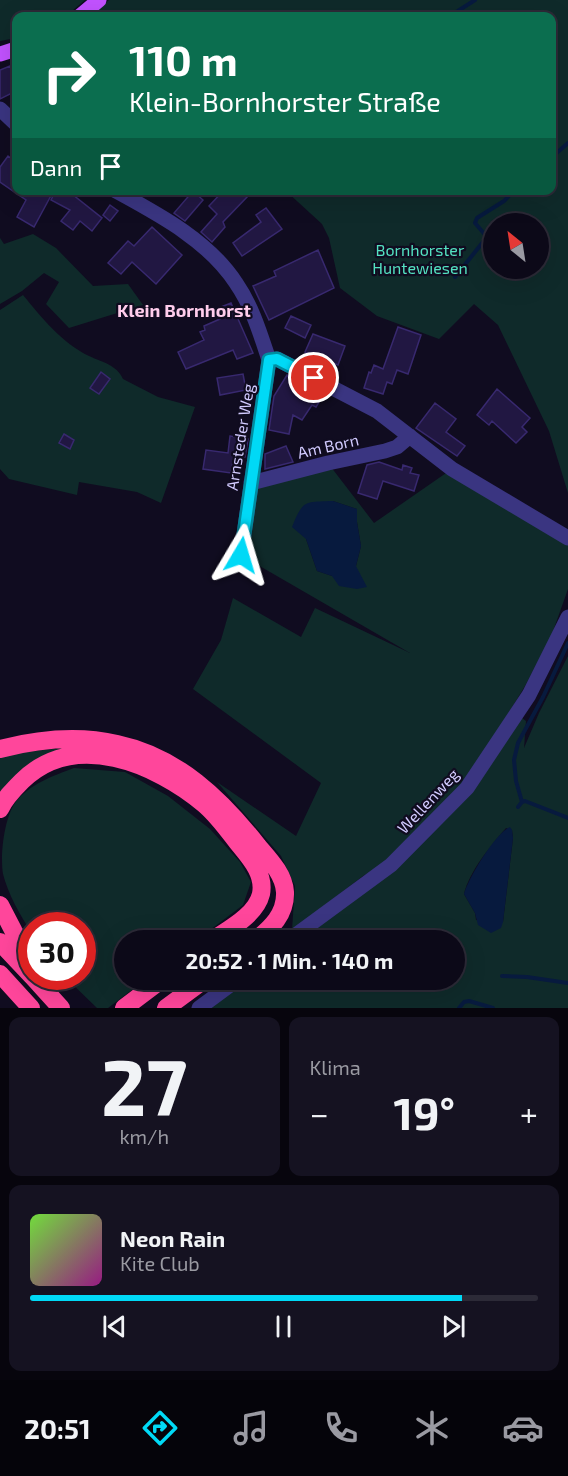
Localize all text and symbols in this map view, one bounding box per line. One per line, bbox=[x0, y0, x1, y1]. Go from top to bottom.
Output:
text: 110 m bbox=[129, 34, 238, 84]
icon: right bbox=[30, 36, 108, 114]
text: Klein-Bornhorster Straße bbox=[129, 85, 441, 117]
icon: arrive bbox=[94, 150, 127, 183]
text: Dann bbox=[30, 154, 82, 180]
north arrow bbox=[483, 213, 549, 279]
map controls bbox=[483, 213, 549, 279]
park label: Bornhorster Huntewiesen bbox=[372, 240, 468, 277]
district label: Klein Bornhorst bbox=[117, 299, 252, 321]
pin bbox=[288, 352, 339, 403]
icon: arrive bbox=[297, 361, 330, 394]
street label: Arnsteder Weg bbox=[222, 382, 257, 492]
street label: Am Born bbox=[295, 429, 360, 462]
position arrow bbox=[209, 523, 273, 587]
street label: Wellenweg bbox=[393, 764, 462, 837]
speed limit sign: 30 bbox=[18, 912, 96, 990]
text: 20:52 · 1 Min. · 140 m bbox=[186, 947, 393, 973]
text: 27 bbox=[101, 1038, 188, 1132]
text: Klima bbox=[310, 1055, 361, 1079]
text: 19° bbox=[394, 1085, 455, 1139]
text: − bbox=[310, 1093, 329, 1133]
text: + bbox=[520, 1093, 538, 1133]
text: km/h bbox=[119, 1124, 169, 1148]
text: Neon Rain bbox=[120, 1225, 225, 1251]
text: Kite Club bbox=[120, 1251, 200, 1275]
icon: previous bbox=[98, 1310, 131, 1343]
icon: pause bbox=[267, 1310, 300, 1343]
icon: next bbox=[437, 1310, 470, 1343]
icon: directions bbox=[139, 1407, 181, 1449]
icon: music bbox=[230, 1407, 272, 1449]
icon: phone bbox=[320, 1407, 362, 1449]
icon: climate bbox=[411, 1407, 453, 1449]
icon: car bbox=[502, 1407, 544, 1449]
text: 20:51 bbox=[24, 1412, 91, 1444]

